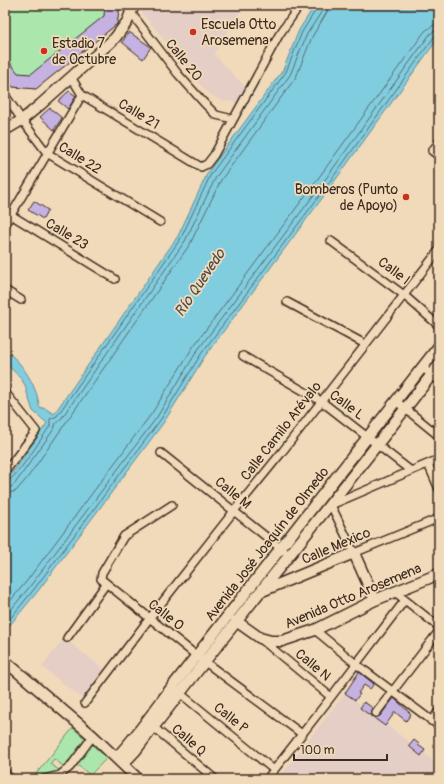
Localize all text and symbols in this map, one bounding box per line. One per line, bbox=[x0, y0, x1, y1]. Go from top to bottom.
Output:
place label: Escuela Otto Arosemena bbox=[201, 16, 277, 49]
marker: Escuela Otto Arosemena bbox=[188, 27, 198, 37]
place label: Estadio 7 de Octubre bbox=[52, 35, 116, 68]
street label: Calle 20 bbox=[162, 36, 206, 84]
marker: Estadio 7 de Octubre bbox=[39, 46, 49, 56]
street label: Calle 21 bbox=[115, 95, 163, 133]
street label: Calle 22 bbox=[55, 138, 105, 178]
place label: Bomberos (Punto de Apoyo) bbox=[295, 181, 398, 214]
marker: Bomberos (Punto de Apoyo) bbox=[401, 192, 411, 202]
street label: Calle 23 bbox=[42, 215, 92, 253]
water label: Río Quevedo bbox=[170, 245, 230, 320]
street label: Calle I bbox=[375, 253, 413, 289]
street label: Calle Camilo Arévalo bbox=[237, 378, 325, 484]
street label: Calle L bbox=[326, 386, 368, 424]
street label: Avenida José Joaquín de Olmedo bbox=[202, 463, 333, 624]
street label: Calle M bbox=[211, 473, 255, 513]
street label: Calle Mexico bbox=[299, 524, 373, 568]
street label: Avenida Otto Arosemena bbox=[282, 560, 424, 632]
street label: Calle O bbox=[145, 596, 187, 634]
street label: Calle N bbox=[292, 645, 334, 685]
street label: Calle P bbox=[210, 699, 252, 737]
street label: Calle Q bbox=[168, 720, 210, 760]
scale bar bbox=[294, 736, 387, 762]
text: 100 m bbox=[300, 743, 335, 758]

